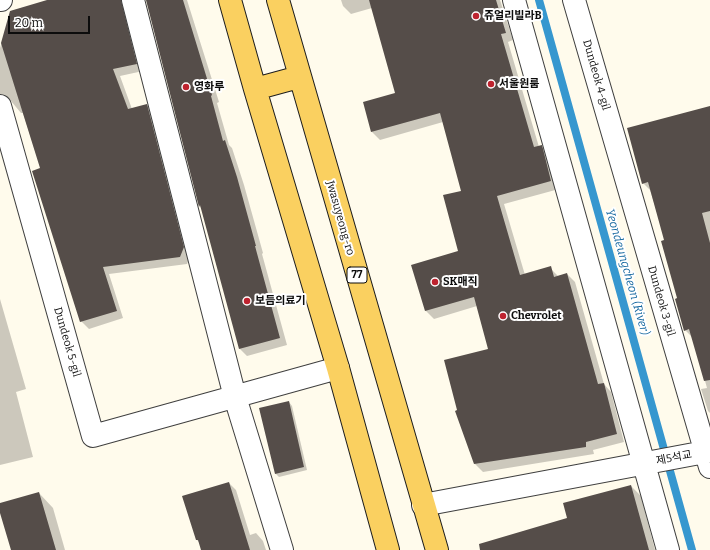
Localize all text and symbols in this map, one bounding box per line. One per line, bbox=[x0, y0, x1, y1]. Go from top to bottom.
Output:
scale bar bbox=[10, 8, 92, 34]
place label: 쥬얼리빌라B bbox=[484, 9, 542, 23]
marker: 쥬얼리빌라B bbox=[471, 11, 481, 21]
text: 20 m bbox=[15, 16, 43, 30]
street label: Dundeok 4-gil bbox=[580, 38, 612, 112]
place label: 서울원룸 bbox=[499, 77, 539, 91]
marker: 서울원룸 bbox=[486, 79, 496, 89]
place label: 영화루 bbox=[194, 80, 224, 94]
marker: 영화루 bbox=[181, 82, 191, 92]
street label: Jwasuyeong-ro bbox=[323, 179, 357, 257]
water label: Yeondeungcheon (River) bbox=[602, 207, 652, 337]
street label: Dundeok 3-gil bbox=[645, 264, 677, 338]
road number: 77 bbox=[347, 267, 367, 283]
place label: SK매직 bbox=[443, 275, 478, 289]
marker: SK매직 bbox=[430, 277, 440, 287]
place label: 보듬의료기 bbox=[255, 294, 306, 308]
marker: 보듬의료기 bbox=[242, 296, 252, 306]
street label: Dundeok 5-gil bbox=[51, 305, 83, 379]
place label: Chevrolet bbox=[511, 309, 562, 323]
marker: Chevrolet bbox=[498, 311, 508, 321]
street label: 제5석교 bbox=[655, 448, 693, 468]

